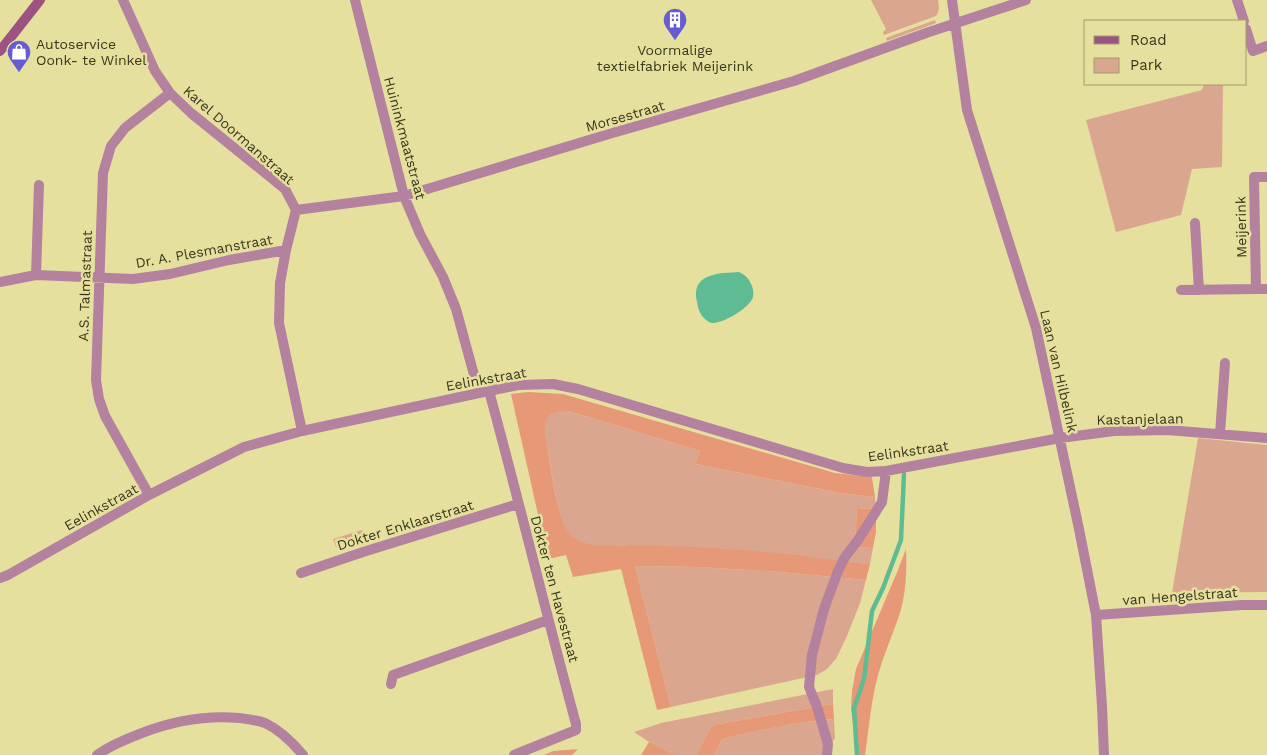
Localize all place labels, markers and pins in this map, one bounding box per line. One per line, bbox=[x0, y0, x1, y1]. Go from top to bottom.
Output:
building icon: Voormalige textielfabriek Meijerink bbox=[662, 7, 688, 41]
place label: Autoservice Oonk- te Winkel bbox=[36, 36, 147, 68]
shop icon: Autoservice Oonk- te Winkel bbox=[6, 39, 32, 73]
place label: Voormalige textielfabriek Meijerink bbox=[597, 42, 753, 74]

